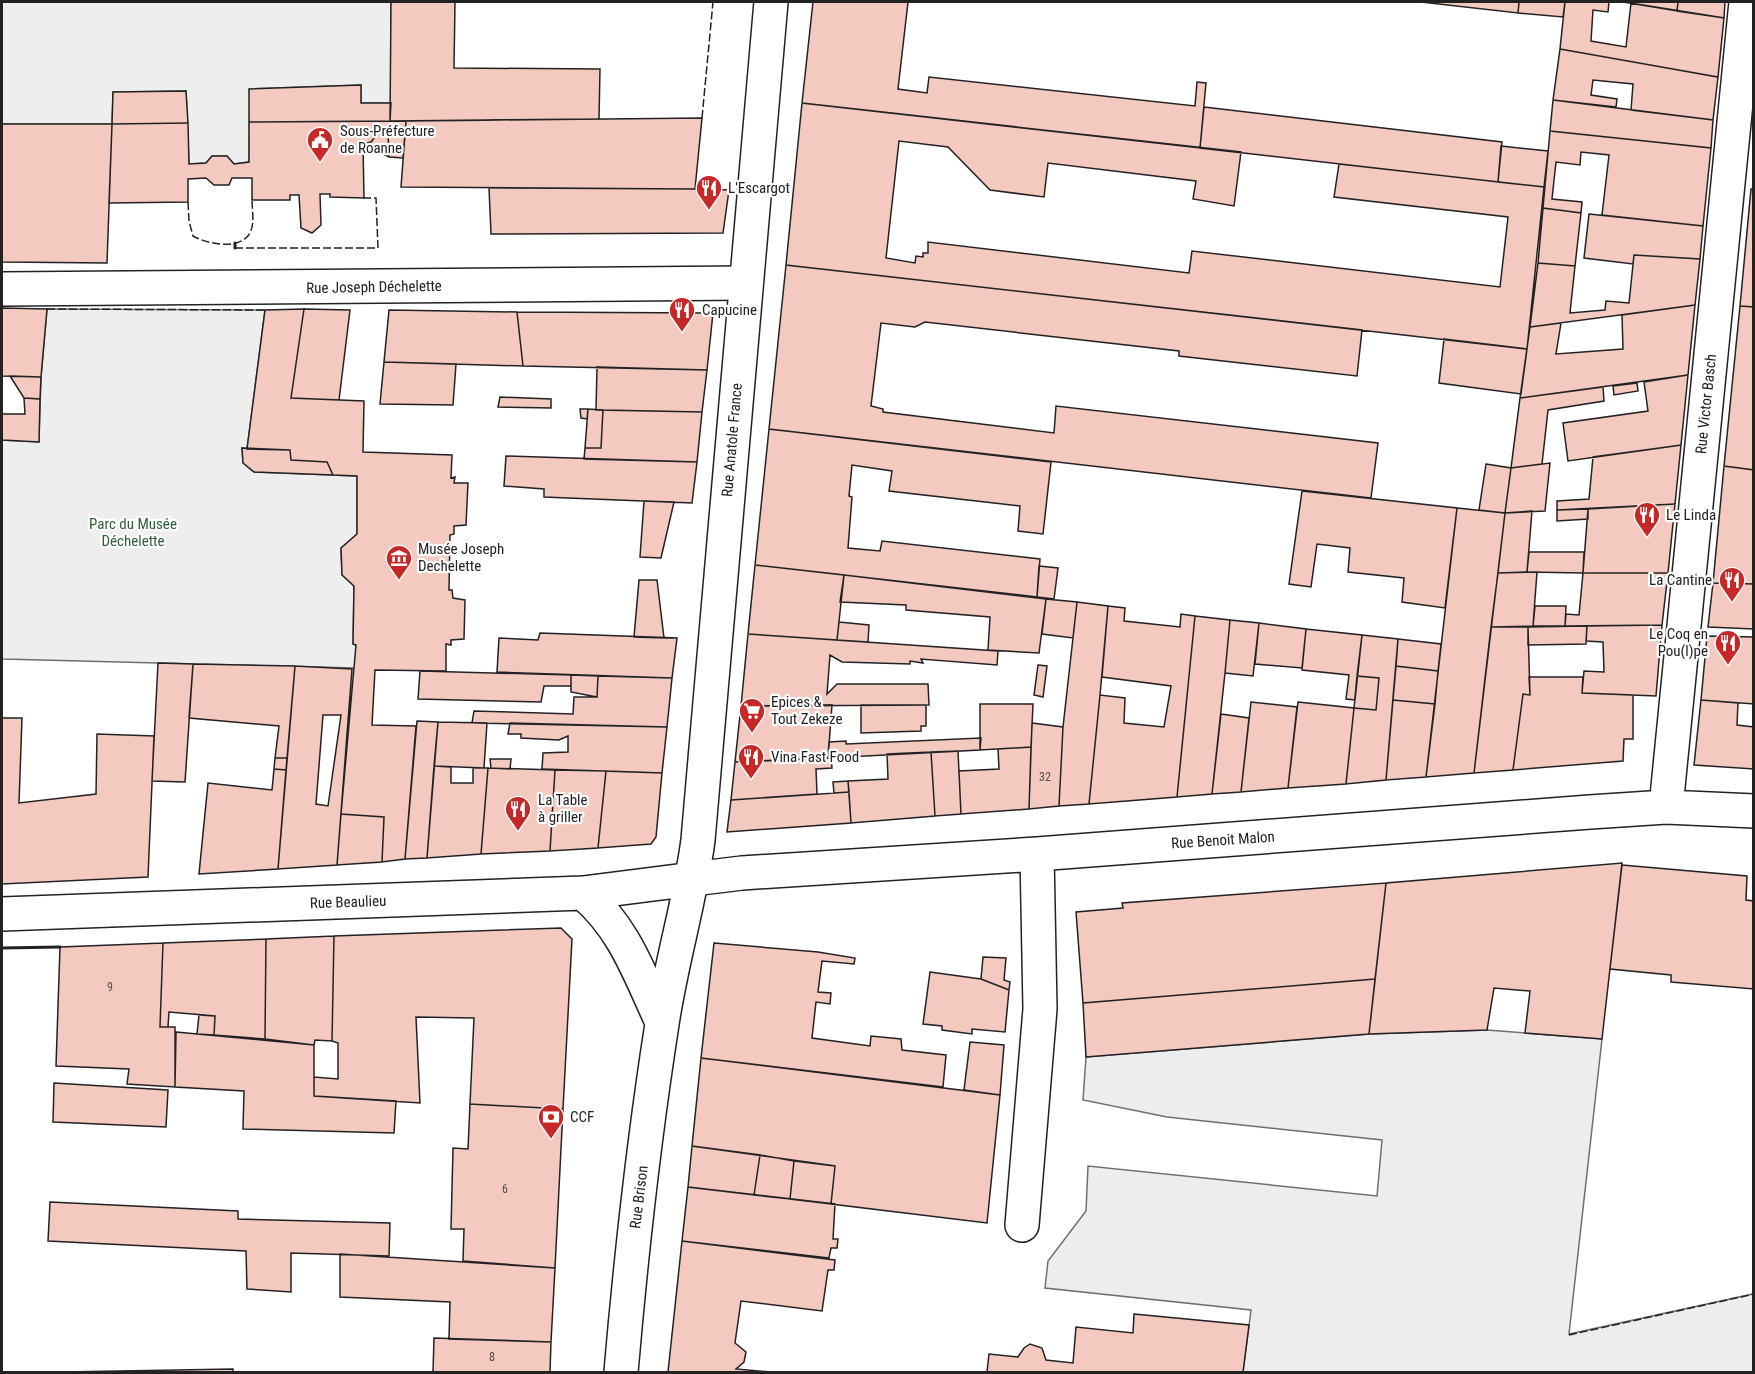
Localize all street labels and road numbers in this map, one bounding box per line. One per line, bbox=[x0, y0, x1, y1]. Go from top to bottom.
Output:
street label: Rue Joseph Déchelette bbox=[306, 277, 442, 297]
street label: Rue Victor Basch bbox=[1692, 353, 1720, 455]
street label: Rue Anatole France bbox=[718, 382, 746, 498]
street label: Rue Benoit Malon bbox=[1171, 827, 1275, 853]
street label: Rue Beaulieu bbox=[309, 892, 387, 912]
street label: Rue Brison bbox=[626, 1164, 652, 1230]

